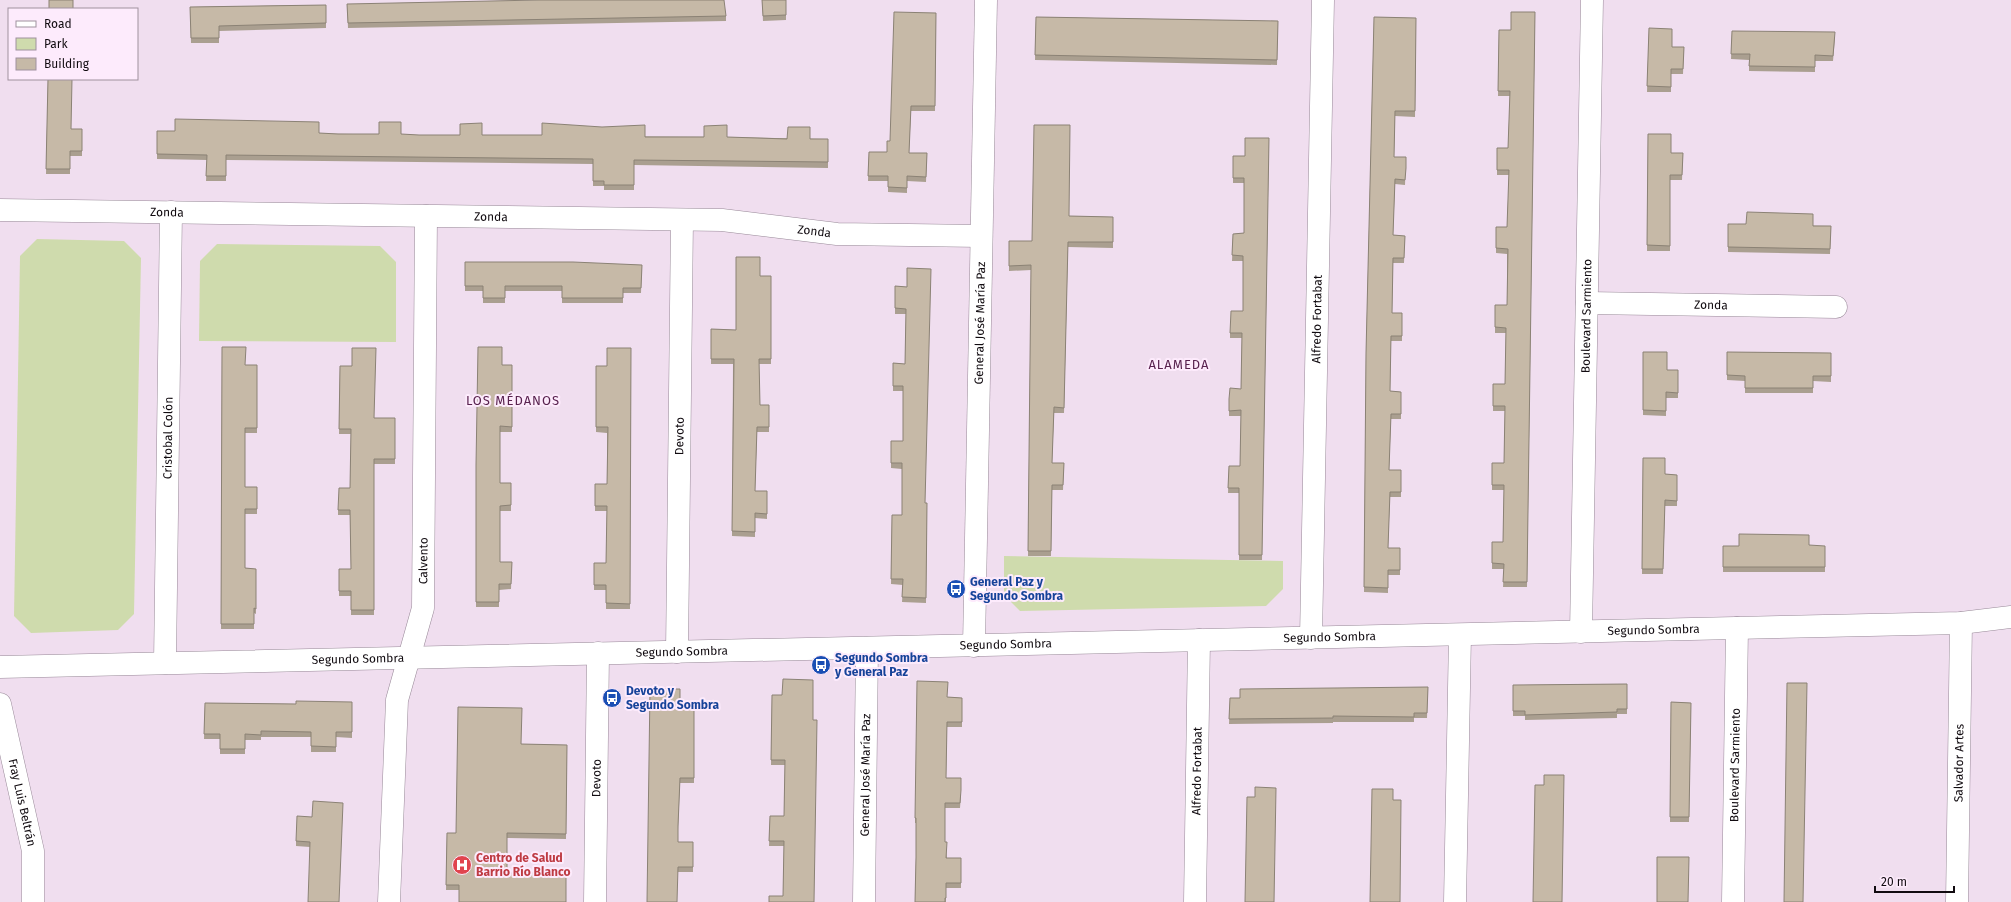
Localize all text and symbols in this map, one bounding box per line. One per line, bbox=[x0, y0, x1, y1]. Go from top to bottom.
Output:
legend bbox=[8, 8, 138, 80]
text: Road bbox=[44, 17, 72, 31]
text: Park bbox=[44, 37, 68, 51]
text: Building bbox=[44, 57, 90, 71]
street label: Zonda bbox=[150, 205, 184, 220]
street label: Zonda bbox=[474, 210, 508, 224]
street label: Zonda bbox=[797, 222, 832, 240]
street label: Boulevard Sarmiento bbox=[1579, 259, 1594, 373]
street label: General José María Paz bbox=[972, 262, 988, 385]
street label: Alfredo Fortabat bbox=[1309, 274, 1325, 363]
street label: Zonda bbox=[1694, 298, 1728, 312]
district label: ALAMEDA bbox=[1148, 357, 1210, 372]
district label: LOS MÉDANOS bbox=[466, 393, 560, 408]
street label: Cristobal Colón bbox=[160, 397, 176, 479]
street label: Devoto bbox=[672, 417, 687, 455]
street label: Calvento bbox=[416, 537, 431, 584]
place label: General Paz y Segundo Sombra bbox=[970, 575, 1063, 603]
bus stop icon: General Paz y Segundo Sombra bbox=[945, 578, 967, 600]
street label: Segundo Sombra bbox=[1607, 622, 1700, 638]
street label: Segundo Sombra bbox=[1283, 629, 1376, 645]
street label: Segundo Sombra bbox=[959, 636, 1052, 652]
street label: Segundo Sombra bbox=[635, 644, 728, 660]
street label: Segundo Sombra bbox=[312, 651, 404, 667]
place label: Segundo Sombra y General Paz bbox=[834, 651, 928, 679]
bus stop icon: Segundo Sombra y General Paz bbox=[810, 654, 832, 676]
place label: Devoto y Segundo Sombra bbox=[626, 684, 719, 712]
bus stop icon: Devoto y Segundo Sombra bbox=[601, 687, 623, 709]
street label: Boulevard Sarmiento bbox=[1727, 708, 1743, 822]
street label: General José María Paz bbox=[858, 714, 873, 837]
street label: Salvador Artes bbox=[1951, 723, 1967, 802]
street label: Alfredo Fortabat bbox=[1189, 726, 1205, 815]
street label: Fray Luis Beltrán bbox=[5, 757, 39, 848]
street label: Devoto bbox=[589, 759, 604, 797]
place label: Centro de Salud Barrio Río Blanco bbox=[476, 851, 570, 879]
hospital icon: Centro de Salud Barrio Río Blanco bbox=[451, 854, 473, 876]
scale bar bbox=[1875, 868, 1954, 894]
text: 20 m bbox=[1881, 875, 1907, 889]

